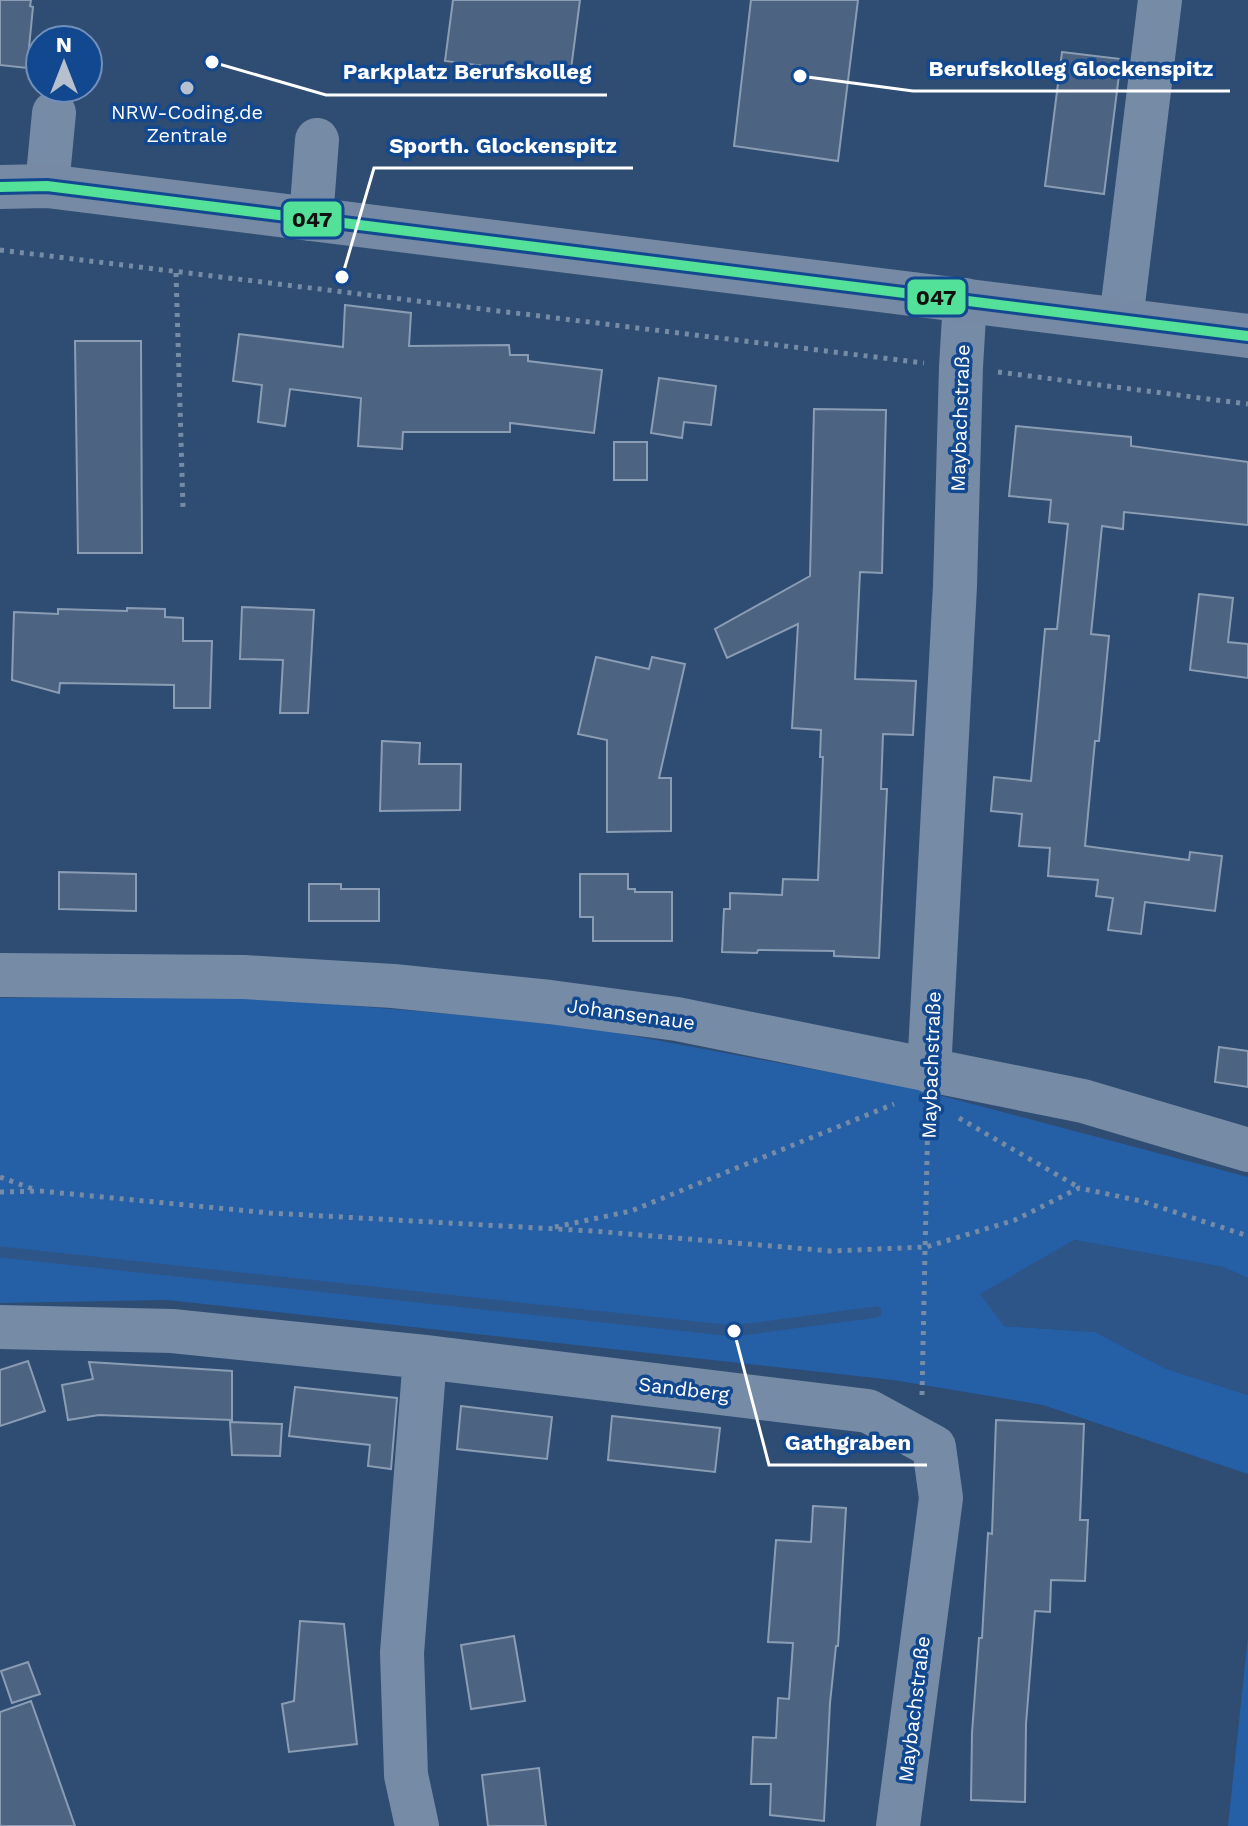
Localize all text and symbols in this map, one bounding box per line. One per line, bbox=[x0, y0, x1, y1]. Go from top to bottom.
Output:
north arrow bbox=[24, 24, 104, 104]
text: N bbox=[56, 32, 72, 57]
callout: Berufskolleg Glockenspitz bbox=[913, 45, 1230, 91]
callout: Parkplatz Berufskolleg bbox=[326, 49, 607, 95]
text: Berufskolleg Glockenspitz bbox=[929, 56, 1213, 81]
text: Parkplatz Berufskolleg bbox=[343, 59, 592, 84]
marker: NRW-Coding.de Zentrale bbox=[178, 79, 196, 97]
place label: NRW-Coding.de Zentrale bbox=[111, 100, 263, 147]
callout: Sporth. Glockenspitz bbox=[374, 122, 633, 168]
text: Sporth. Glockenspitz bbox=[389, 133, 617, 158]
line badge: 047 bbox=[282, 200, 343, 238]
text: 047 bbox=[292, 207, 332, 232]
line badge: 047 bbox=[906, 278, 967, 316]
text: 047 bbox=[916, 285, 956, 310]
street label: Maybachstraße bbox=[945, 344, 975, 492]
street label: Maybachstraße bbox=[916, 991, 946, 1139]
street label: Johansenaue bbox=[566, 993, 696, 1035]
street label: Sandberg bbox=[637, 1372, 731, 1407]
callout: Gathgraben bbox=[769, 1419, 927, 1465]
text: Gathgraben bbox=[785, 1430, 911, 1455]
street label: Maybachstraße bbox=[893, 1634, 935, 1784]

